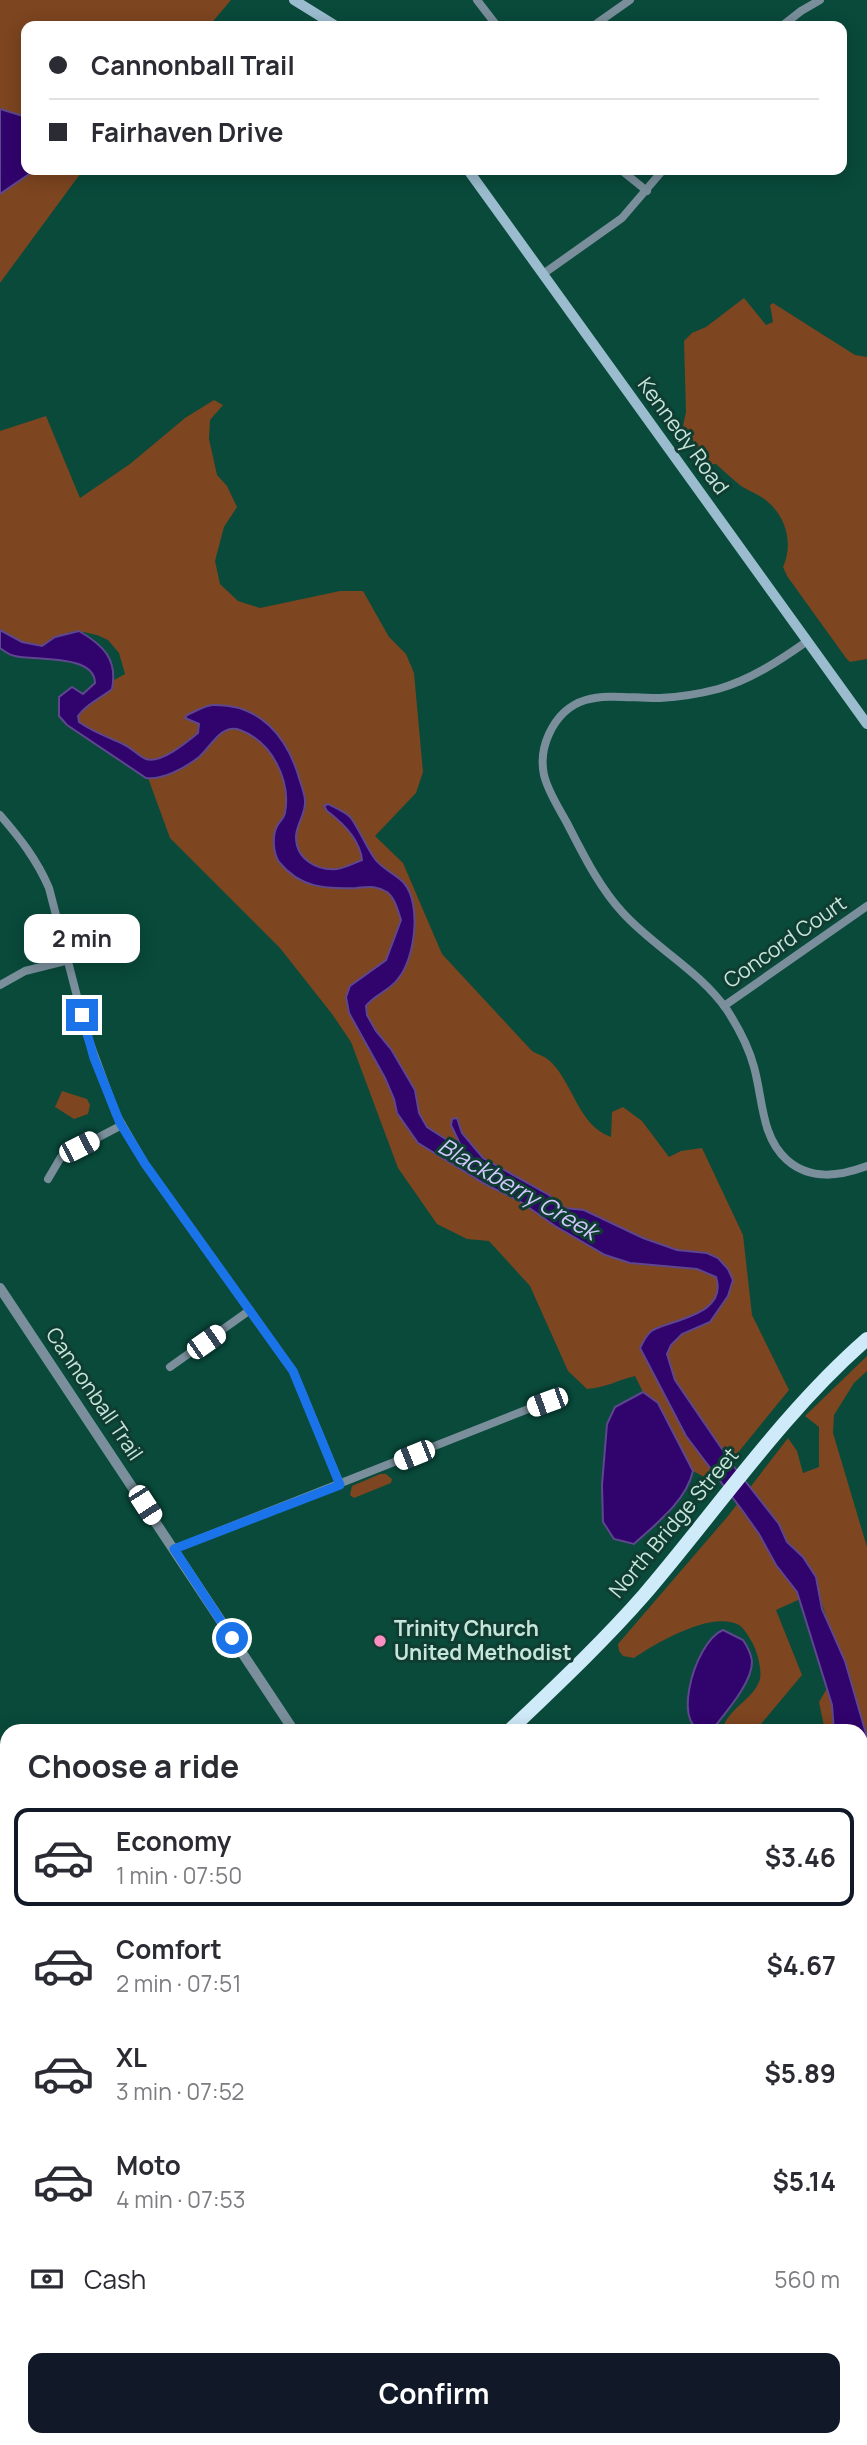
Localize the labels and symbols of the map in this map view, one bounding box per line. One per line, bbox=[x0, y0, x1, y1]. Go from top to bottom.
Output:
street label: Kennedy Road bbox=[632, 371, 736, 500]
street label: Concord Court bbox=[718, 889, 851, 994]
callout: 2 min bbox=[24, 914, 140, 962]
route end bbox=[66, 999, 98, 1031]
car bbox=[56, 1128, 103, 1166]
water label: Blackberry Creek bbox=[433, 1129, 607, 1249]
street label: Cannonball Trail bbox=[40, 1321, 150, 1465]
car bbox=[183, 1321, 230, 1363]
car bbox=[524, 1385, 571, 1419]
car bbox=[391, 1437, 438, 1473]
street label: North Bridge Street bbox=[602, 1441, 744, 1603]
car bbox=[125, 1482, 166, 1528]
place label: Trinity Church United Methodist bbox=[394, 1614, 572, 1666]
route start bbox=[216, 1622, 248, 1654]
marker: Trinity Church United Methodist bbox=[372, 1633, 388, 1649]

